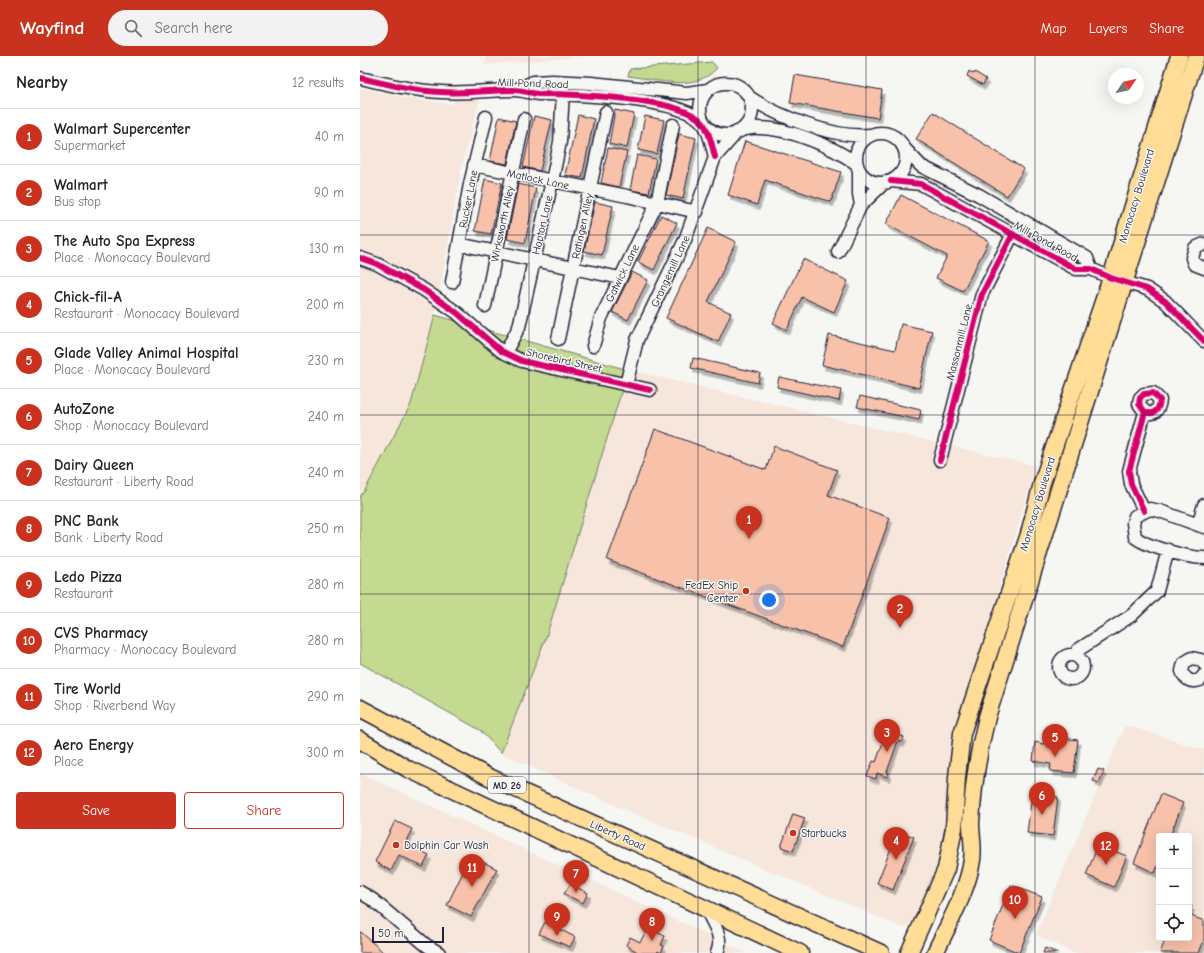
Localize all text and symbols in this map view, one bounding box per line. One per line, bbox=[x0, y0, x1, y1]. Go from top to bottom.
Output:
search box bbox=[108, 10, 388, 46]
text: Wayfind bbox=[20, 17, 84, 39]
icon: search bbox=[122, 17, 144, 39]
text: Search here bbox=[154, 19, 233, 37]
text: Map bbox=[1040, 20, 1067, 37]
text: Layers bbox=[1089, 20, 1127, 37]
text: Share bbox=[1149, 20, 1184, 37]
north arrow bbox=[1108, 68, 1144, 104]
text: Nearby bbox=[16, 73, 67, 92]
text: 12 results bbox=[292, 75, 344, 90]
street label: Mill Pond Road bbox=[497, 76, 569, 91]
text: Walmart Supercenter bbox=[54, 120, 190, 138]
text: 1 bbox=[26, 129, 32, 144]
text: 40 m bbox=[315, 129, 344, 144]
text: Supermarket bbox=[54, 138, 125, 153]
street label: Monocacy Boulevard bbox=[1116, 147, 1157, 245]
street label: Matlock Lane bbox=[506, 167, 571, 193]
street label: Rucker Lane bbox=[457, 169, 481, 229]
text: Walmart bbox=[54, 176, 108, 194]
text: 2 bbox=[26, 185, 32, 200]
text: 90 m bbox=[314, 185, 344, 200]
street label: Wirksworth Alley bbox=[488, 185, 517, 263]
street label: Ratingen Alley bbox=[569, 192, 596, 260]
text: Bus stop bbox=[54, 194, 101, 209]
street label: Hopton Lane bbox=[529, 194, 556, 256]
street label: Mill Pond Road bbox=[1012, 219, 1080, 264]
text: The Auto Spa Express bbox=[54, 232, 195, 250]
street label: Grangemill Lane bbox=[648, 233, 693, 309]
text: 3 bbox=[26, 241, 32, 256]
text: 130 m bbox=[309, 241, 344, 256]
street label: Gatwick Lane bbox=[603, 242, 642, 304]
text: Place · Monocacy Boulevard bbox=[54, 250, 210, 265]
text: Chick-fil-A bbox=[54, 288, 122, 306]
text: 4 bbox=[26, 297, 32, 312]
text: 200 m bbox=[306, 297, 344, 312]
street label: Massonmill Lane bbox=[944, 302, 975, 382]
text: Restaurant · Monocacy Boulevard bbox=[54, 306, 239, 321]
text: Glade Valley Animal Hospital bbox=[54, 344, 239, 362]
street label: Shorebird Street bbox=[525, 346, 604, 376]
text: 5 bbox=[26, 353, 32, 368]
text: 230 m bbox=[308, 353, 344, 368]
text: Place · Monocacy Boulevard bbox=[54, 362, 210, 377]
text: AutoZone bbox=[54, 400, 114, 418]
text: 6 bbox=[26, 409, 32, 424]
text: 240 m bbox=[308, 409, 344, 424]
text: Shop · Monocacy Boulevard bbox=[54, 418, 209, 433]
street label: Monocacy Boulevard bbox=[1017, 455, 1058, 553]
text: Dairy Queen bbox=[54, 456, 134, 474]
text: 7 bbox=[26, 465, 32, 480]
text: 240 m bbox=[308, 465, 344, 480]
text: Restaurant · Liberty Road bbox=[54, 474, 194, 489]
pin: 1 bbox=[736, 506, 762, 539]
text: PNC Bank bbox=[54, 512, 119, 530]
text: 8 bbox=[26, 521, 32, 536]
text: 250 m bbox=[307, 521, 344, 536]
text: Bank · Liberty Road bbox=[54, 530, 163, 545]
text: Ledo Pizza bbox=[54, 568, 122, 586]
text: 9 bbox=[26, 577, 32, 592]
text: 280 m bbox=[307, 577, 344, 592]
place label: FedEx Ship Center bbox=[685, 579, 739, 605]
text: Restaurant bbox=[54, 586, 113, 601]
marker: FedEx Ship Center bbox=[741, 586, 751, 596]
your location bbox=[759, 590, 779, 610]
pin: 2 bbox=[887, 595, 913, 628]
text: CVS Pharmacy bbox=[54, 624, 148, 642]
text: 10 bbox=[23, 633, 35, 648]
text: 280 m bbox=[307, 633, 344, 648]
text: Pharmacy · Monocacy Boulevard bbox=[54, 642, 236, 657]
text: Tire World bbox=[54, 680, 121, 698]
text: 11 bbox=[24, 689, 34, 704]
text: 290 m bbox=[307, 689, 344, 704]
text: Shop · Riverbend Way bbox=[54, 698, 175, 713]
pin: 3 bbox=[874, 719, 900, 752]
pin: 5 bbox=[1042, 724, 1068, 757]
text: Aero Energy bbox=[54, 736, 134, 754]
text: 12 bbox=[23, 745, 35, 760]
text: 300 m bbox=[306, 745, 344, 760]
text: Place bbox=[54, 754, 84, 769]
road number: MD 26 bbox=[488, 777, 526, 793]
pin: 6 bbox=[1029, 782, 1055, 815]
button: Save bbox=[16, 792, 176, 829]
button: Share bbox=[184, 792, 344, 829]
street label: Liberty Road bbox=[588, 817, 648, 854]
place label: Starbucks bbox=[801, 827, 847, 840]
pin: 4 bbox=[883, 827, 909, 860]
marker: Starbucks bbox=[788, 828, 798, 838]
pin: 12 bbox=[1093, 832, 1119, 865]
map controls bbox=[1156, 833, 1192, 941]
button: + bbox=[1156, 833, 1192, 869]
place label: Dolphin Car Wash bbox=[404, 839, 489, 852]
marker: Dolphin Car Wash bbox=[391, 840, 401, 850]
pin: 11 bbox=[459, 854, 485, 887]
pin: 7 bbox=[563, 860, 589, 893]
button: − bbox=[1156, 869, 1192, 905]
pin: 10 bbox=[1002, 886, 1028, 919]
pin: 9 bbox=[544, 903, 570, 936]
button: locate bbox=[1156, 905, 1192, 941]
pin: 8 bbox=[639, 908, 665, 941]
scale bar bbox=[372, 925, 444, 944]
text: 50 m bbox=[378, 927, 403, 940]

